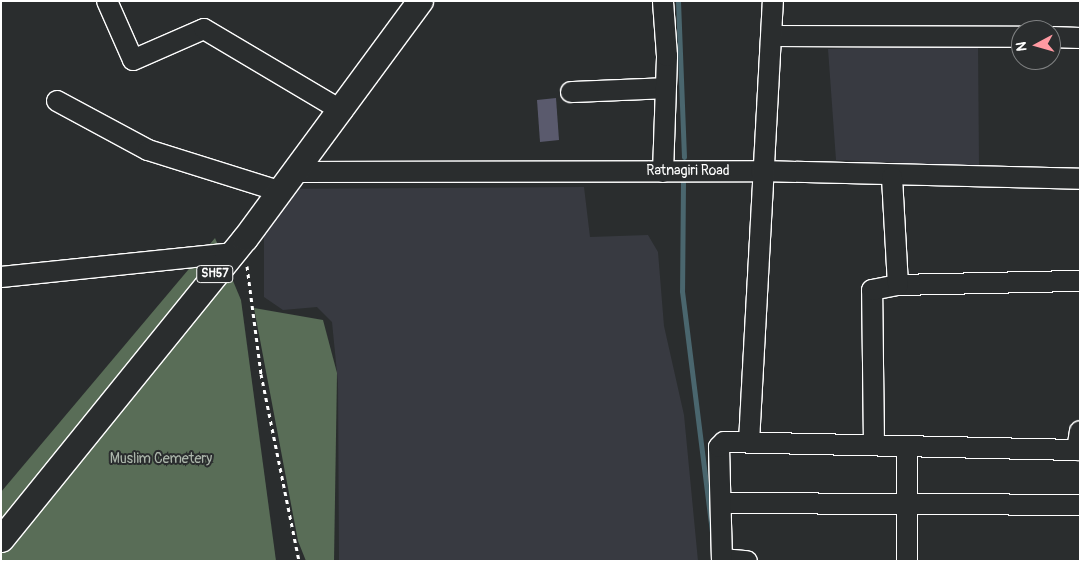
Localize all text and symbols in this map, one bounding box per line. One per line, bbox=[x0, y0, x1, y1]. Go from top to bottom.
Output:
north arrow bbox=[1011, 20, 1061, 70]
text: N bbox=[1013, 41, 1031, 52]
street label: Ratnagiri Road bbox=[646, 163, 730, 179]
road number: SH57 bbox=[196, 264, 234, 284]
park label: Muslim Cemetery bbox=[110, 451, 212, 467]

